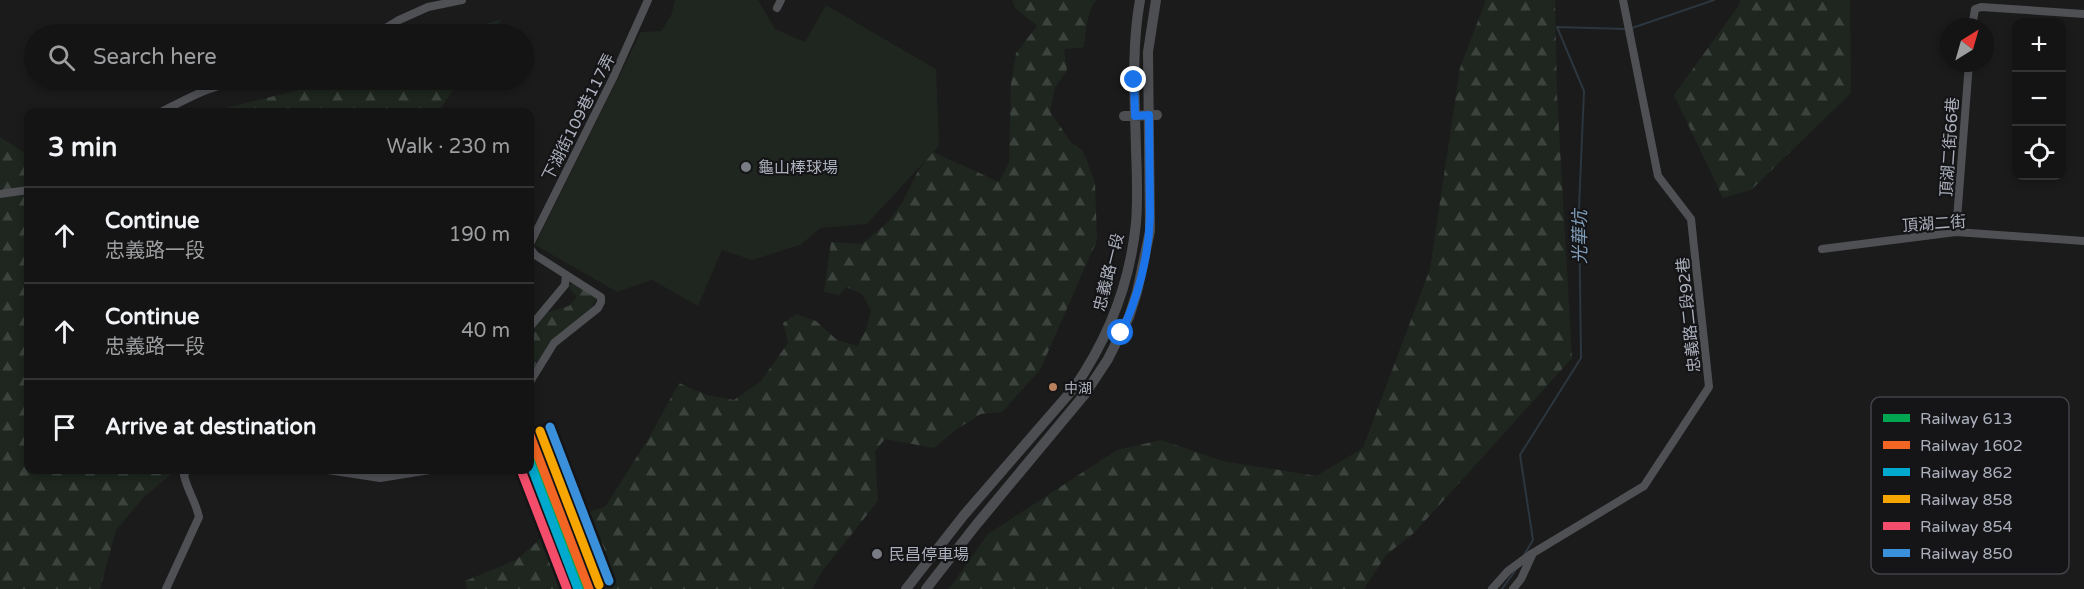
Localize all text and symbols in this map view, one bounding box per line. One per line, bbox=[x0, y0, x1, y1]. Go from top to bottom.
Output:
north arrow bbox=[1940, 18, 1994, 72]
map controls bbox=[2012, 18, 2066, 180]
button: + bbox=[2012, 18, 2066, 72]
search box bbox=[24, 24, 534, 90]
icon: search bbox=[45, 41, 78, 74]
text: Search here bbox=[93, 44, 217, 70]
street label: 下湖街109巷117弄 bbox=[538, 50, 620, 184]
route end bbox=[1120, 66, 1146, 92]
button: − bbox=[2012, 72, 2066, 126]
street label: 頂湖二街66巷 bbox=[1937, 96, 1963, 198]
button: locate bbox=[2012, 126, 2066, 180]
text: 3 min bbox=[48, 132, 117, 163]
text: Walk · 230 m bbox=[387, 135, 510, 159]
place label: 龜山棒球場 bbox=[758, 158, 838, 178]
marker: 龜山棒球場 bbox=[739, 160, 753, 174]
water label: 光華坑 bbox=[1569, 207, 1591, 264]
text: Continue bbox=[105, 208, 200, 234]
street label: 頂湖二街 bbox=[1901, 212, 1967, 236]
icon: ahead bbox=[48, 219, 81, 252]
text: 190 m bbox=[449, 223, 510, 247]
street label: 忠義路一段 bbox=[1090, 231, 1128, 313]
text: 忠義路一段 bbox=[105, 239, 205, 263]
street label: 忠義路二段92巷 bbox=[1673, 256, 1705, 374]
text: Continue bbox=[105, 304, 200, 330]
icon: ahead bbox=[48, 315, 81, 348]
text: 40 m bbox=[461, 319, 510, 343]
route start bbox=[1107, 319, 1133, 345]
text: 忠義路一段 bbox=[105, 335, 205, 359]
place label: 中湖 bbox=[1064, 380, 1092, 397]
marker: 中湖 bbox=[1047, 381, 1059, 393]
legend bbox=[1871, 397, 2069, 574]
text: Railway 613 bbox=[1920, 409, 2013, 429]
icon: arrive bbox=[48, 411, 81, 444]
text: Arrive at destination bbox=[105, 414, 316, 440]
text: Railway 1602 bbox=[1920, 436, 2023, 456]
text: Railway 862 bbox=[1920, 463, 2013, 483]
text: Railway 858 bbox=[1920, 490, 2013, 510]
text: Railway 854 bbox=[1920, 517, 2013, 537]
text: Railway 850 bbox=[1920, 544, 2013, 564]
place label: 民昌停車場 bbox=[889, 545, 969, 565]
marker: 民昌停車場 bbox=[870, 547, 884, 561]

